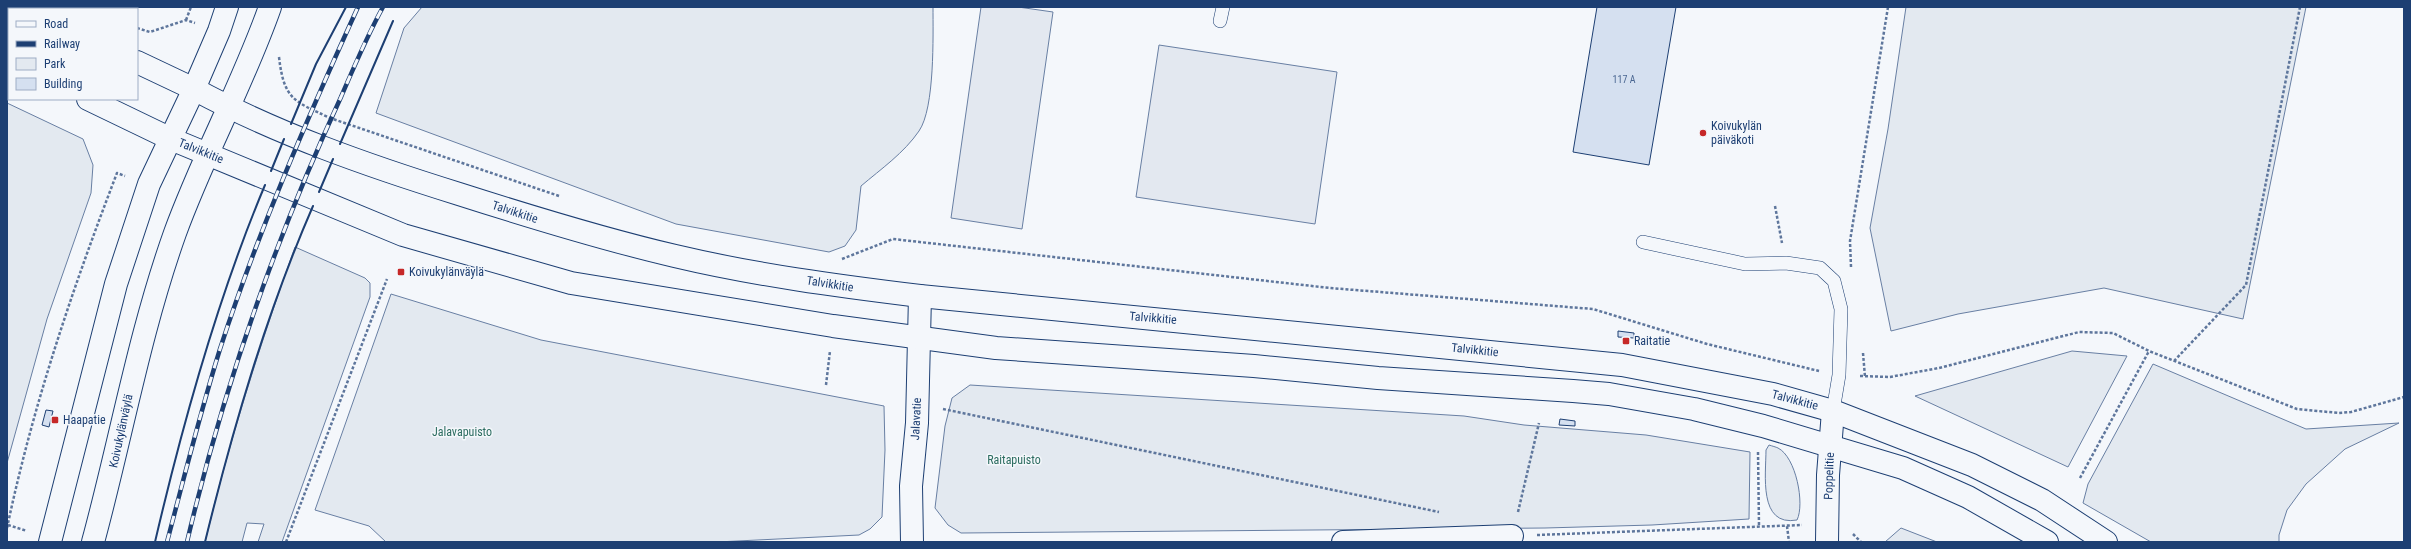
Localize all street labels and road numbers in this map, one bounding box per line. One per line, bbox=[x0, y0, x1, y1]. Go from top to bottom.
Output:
street label: Talvikkitie bbox=[176, 136, 226, 167]
street label: Talvikkitie bbox=[490, 198, 540, 226]
street label: Talvikkitie bbox=[805, 273, 855, 295]
street label: Talvikkitie bbox=[1129, 309, 1178, 327]
street label: Talvikkitie bbox=[1451, 341, 1500, 359]
street label: Talvikkitie bbox=[1770, 387, 1820, 413]
street label: Koivukylänväylä bbox=[106, 393, 136, 469]
street label: Jalavatie bbox=[908, 397, 924, 441]
street label: Poppelitie bbox=[1821, 452, 1837, 500]

